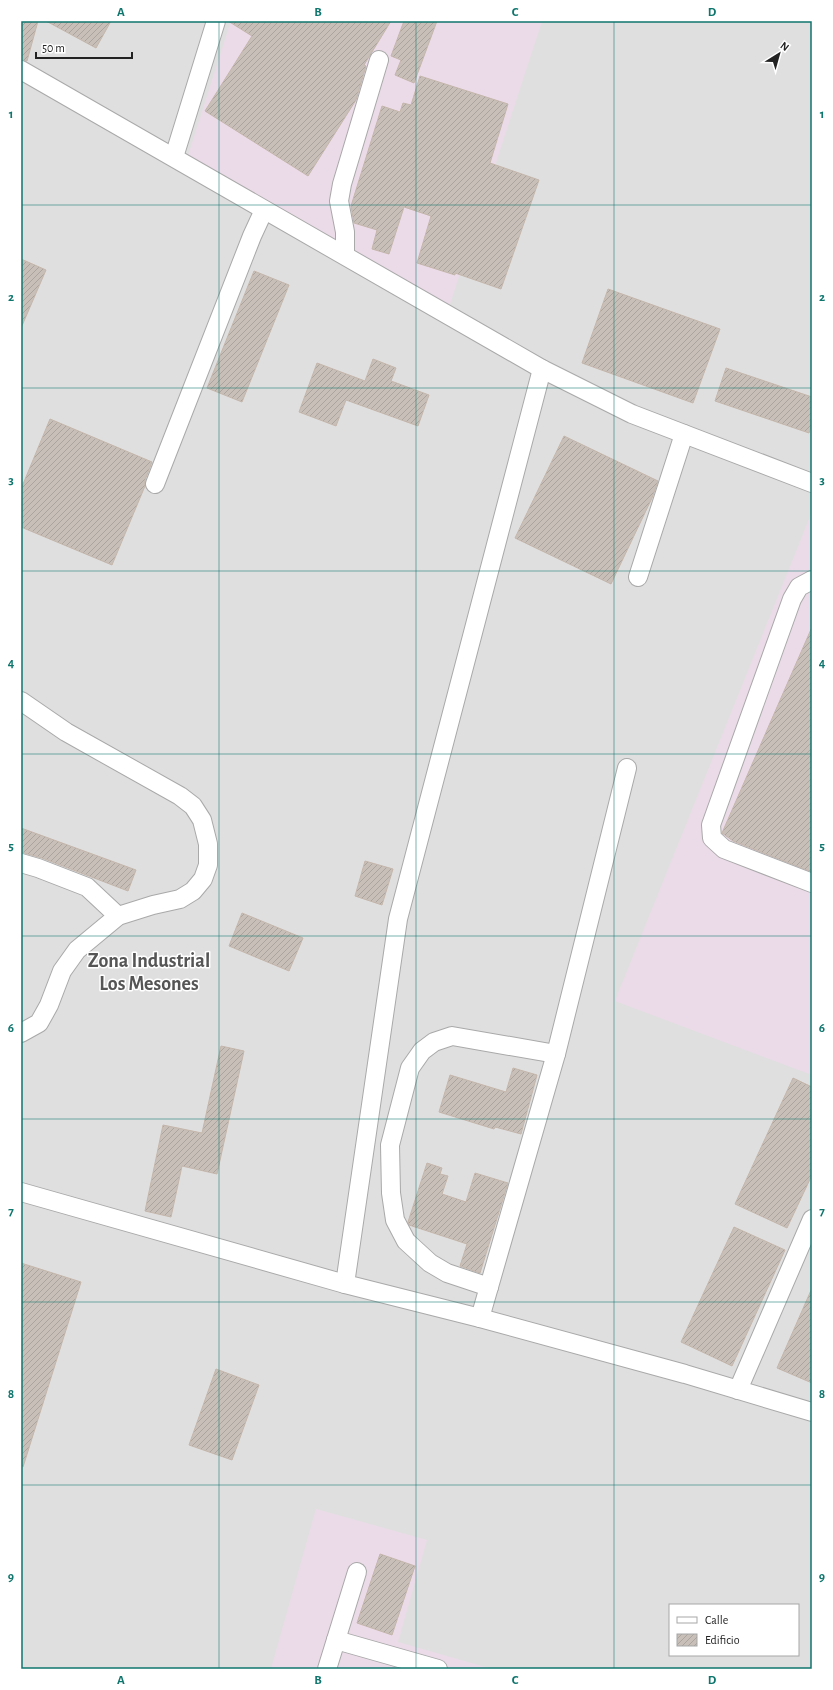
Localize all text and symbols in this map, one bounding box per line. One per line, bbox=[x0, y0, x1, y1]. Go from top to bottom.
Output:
text: A bbox=[117, 6, 125, 19]
text: B bbox=[314, 6, 322, 19]
text: C bbox=[512, 6, 519, 19]
text: D bbox=[708, 6, 717, 19]
scale bar bbox=[36, 34, 132, 60]
north arrow bbox=[759, 34, 799, 74]
text: N bbox=[778, 40, 791, 53]
text: 50 m bbox=[42, 42, 65, 54]
text: 1 bbox=[9, 108, 13, 121]
text: 1 bbox=[820, 108, 824, 121]
text: 2 bbox=[8, 291, 14, 304]
text: 2 bbox=[819, 291, 825, 304]
text: 3 bbox=[8, 474, 14, 487]
text: 3 bbox=[819, 474, 825, 487]
text: 4 bbox=[8, 657, 15, 670]
text: 4 bbox=[819, 657, 826, 670]
text: 5 bbox=[8, 840, 14, 853]
text: 5 bbox=[819, 840, 825, 853]
district label: Zona Industrial Los Mesones bbox=[88, 951, 210, 994]
text: 6 bbox=[8, 1022, 14, 1035]
text: 6 bbox=[819, 1022, 825, 1035]
text: 7 bbox=[8, 1205, 14, 1218]
text: 7 bbox=[819, 1205, 825, 1218]
text: 8 bbox=[8, 1388, 14, 1401]
text: 8 bbox=[819, 1388, 825, 1401]
text: 9 bbox=[8, 1571, 14, 1584]
text: 9 bbox=[819, 1571, 825, 1584]
legend bbox=[669, 1604, 799, 1656]
text: Calle bbox=[705, 1614, 728, 1626]
text: Edificio bbox=[705, 1634, 740, 1646]
text: A bbox=[117, 1674, 125, 1687]
text: B bbox=[314, 1674, 322, 1687]
text: C bbox=[512, 1674, 519, 1687]
text: D bbox=[708, 1674, 717, 1687]

